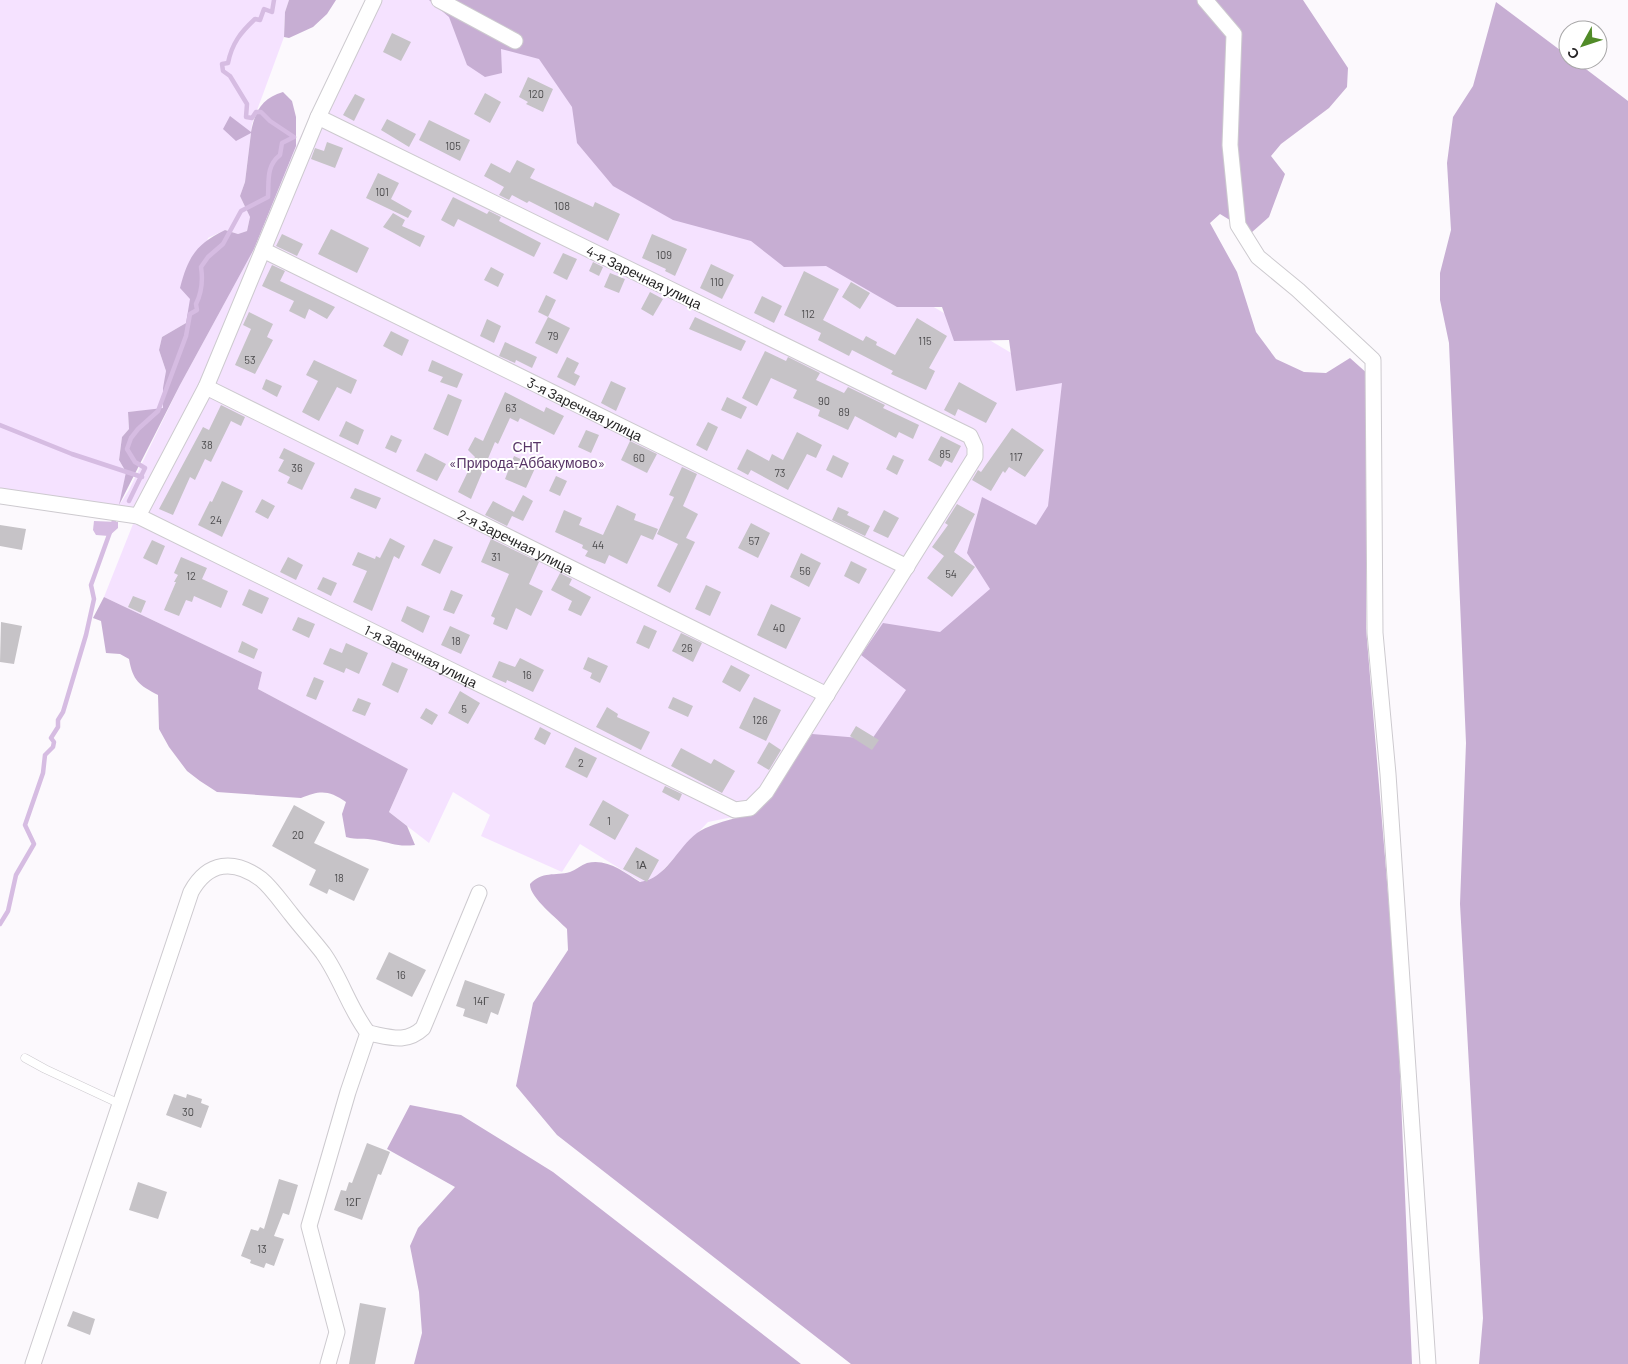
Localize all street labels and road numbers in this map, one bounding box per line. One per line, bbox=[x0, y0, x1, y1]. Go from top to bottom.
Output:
street label: 4-я Заречная улица bbox=[583, 242, 705, 312]
street label: 3-я Заречная улица bbox=[525, 373, 646, 444]
street label: 2-я Заречная улица bbox=[455, 505, 577, 577]
street label: 1-я Заречная улица bbox=[362, 620, 481, 691]

